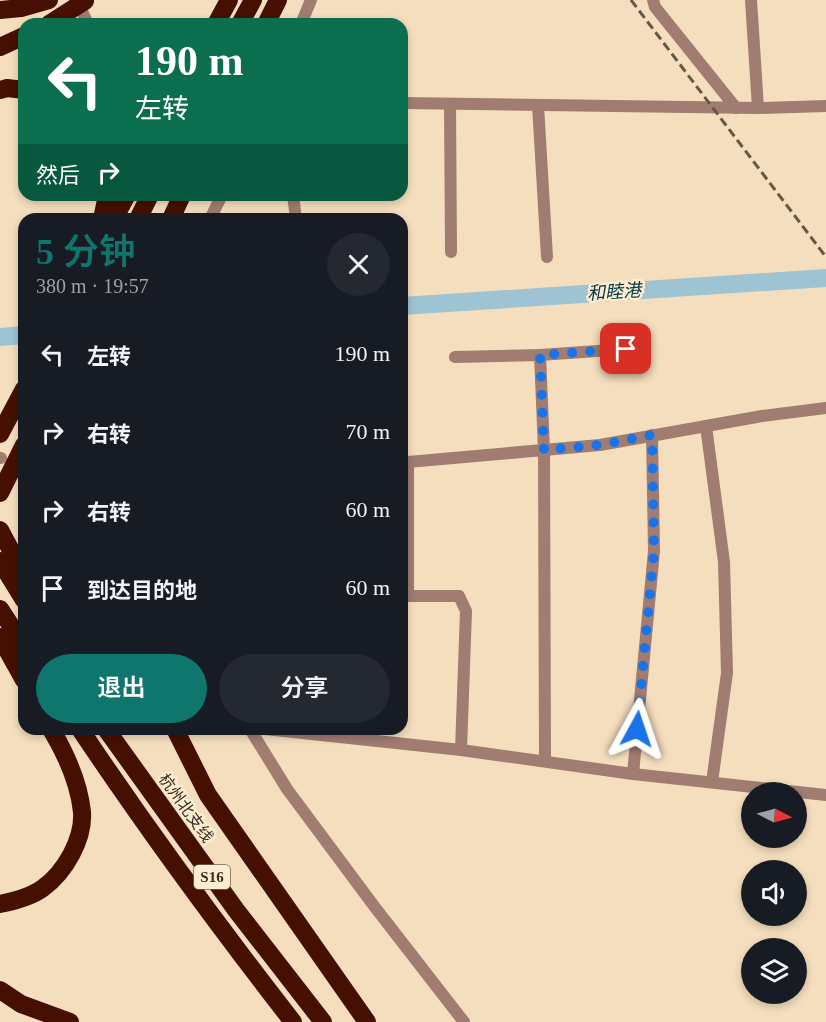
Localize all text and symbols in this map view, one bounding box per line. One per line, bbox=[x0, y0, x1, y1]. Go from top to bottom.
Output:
text: 190 m bbox=[135, 38, 244, 84]
icon: left bbox=[36, 42, 114, 120]
text: 左转 bbox=[135, 94, 189, 124]
icon: right bbox=[92, 156, 125, 189]
text: 然后 bbox=[36, 163, 80, 188]
text: 5 分钟 bbox=[36, 232, 135, 272]
button: close bbox=[327, 233, 390, 296]
text: 380 m · 19:57 bbox=[36, 275, 149, 297]
water label: 和睦港 bbox=[586, 280, 645, 304]
pin bbox=[600, 323, 651, 374]
icon: arrive bbox=[609, 332, 642, 365]
icon: left bbox=[36, 338, 69, 371]
text: 190 m bbox=[334, 341, 390, 366]
text: 左转 bbox=[87, 344, 131, 369]
icon: right bbox=[36, 416, 69, 449]
text: 70 m bbox=[345, 419, 390, 444]
text: 右转 bbox=[87, 422, 131, 447]
icon: right bbox=[36, 494, 69, 527]
text: 60 m bbox=[345, 497, 390, 522]
text: 右转 bbox=[87, 500, 131, 525]
icon: arrive bbox=[36, 572, 69, 605]
text: 60 m bbox=[345, 575, 390, 600]
text: 到达目的地 bbox=[87, 578, 197, 603]
button: 退出 bbox=[36, 654, 207, 723]
button: 分享 bbox=[219, 654, 390, 723]
position arrow bbox=[605, 697, 669, 761]
street label: 杭州北支线 bbox=[156, 771, 216, 845]
north arrow bbox=[741, 782, 807, 848]
map controls bbox=[741, 782, 807, 1004]
button: sound bbox=[741, 860, 807, 926]
road number: S16 bbox=[194, 865, 230, 889]
button: layers bbox=[741, 938, 807, 1004]

